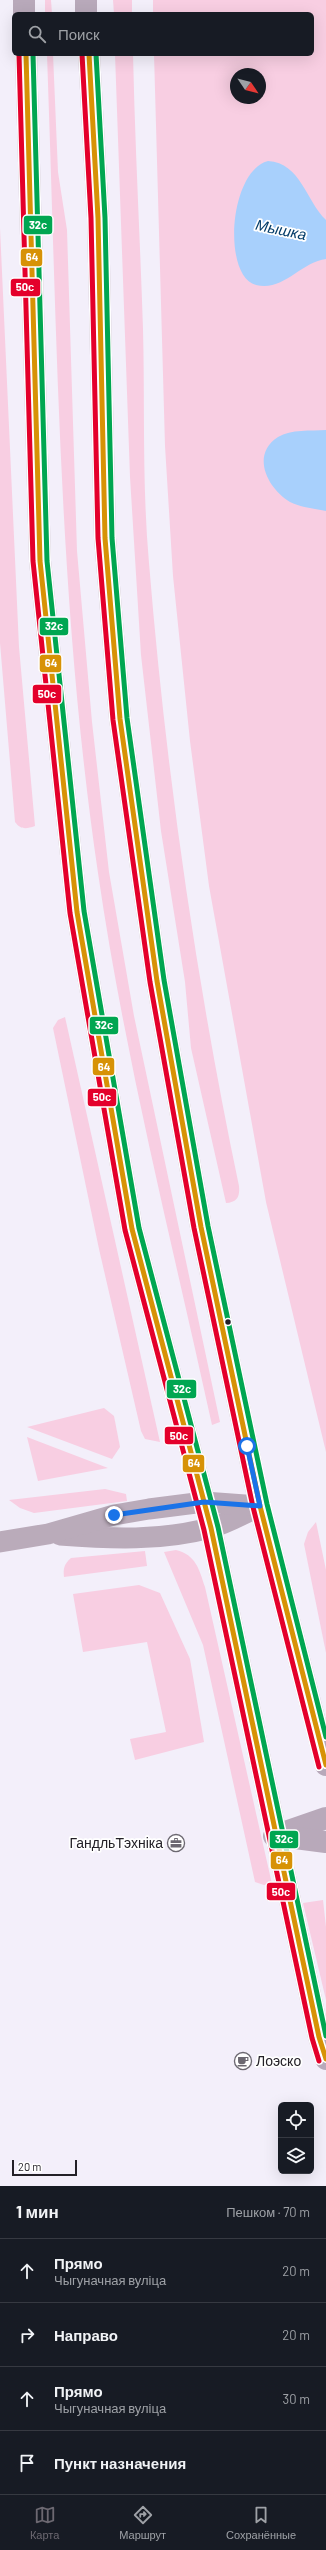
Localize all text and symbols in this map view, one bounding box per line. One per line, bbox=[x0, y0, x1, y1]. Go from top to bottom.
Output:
search box bbox=[12, 12, 314, 56]
icon: search bbox=[26, 23, 48, 45]
text: Поиск bbox=[58, 25, 100, 43]
north arrow bbox=[230, 68, 266, 104]
line badge: 32с bbox=[23, 215, 53, 235]
water label: Мышка bbox=[254, 215, 308, 243]
text: 32с bbox=[29, 218, 47, 231]
line badge: 64 bbox=[20, 248, 43, 267]
text: 64 bbox=[26, 250, 39, 263]
line badge: 50с bbox=[10, 278, 41, 297]
text: 50с bbox=[16, 280, 34, 293]
line badge: 32с bbox=[39, 617, 69, 636]
text: 32с bbox=[45, 619, 63, 632]
line badge: 64 bbox=[39, 654, 62, 673]
text: 64 bbox=[45, 656, 58, 669]
line badge: 50с bbox=[32, 684, 62, 704]
text: 50с bbox=[38, 687, 56, 700]
line badge: 32с bbox=[89, 1016, 119, 1035]
text: 32с bbox=[95, 1018, 113, 1031]
line badge: 64 bbox=[92, 1057, 115, 1076]
text: 64 bbox=[98, 1060, 111, 1073]
line badge: 50с bbox=[87, 1088, 117, 1107]
text: 50с bbox=[93, 1090, 111, 1103]
unlabelled marker bbox=[223, 1317, 233, 1327]
line badge: 32с bbox=[166, 1379, 197, 1399]
text: 32с bbox=[173, 1382, 191, 1395]
line badge: 50с bbox=[164, 1426, 194, 1445]
text: 50с bbox=[170, 1429, 188, 1442]
route start bbox=[238, 1437, 256, 1455]
line badge: 64 bbox=[182, 1454, 205, 1473]
text: 64 bbox=[188, 1456, 201, 1469]
route end bbox=[105, 1506, 123, 1524]
line badge: 32с bbox=[269, 1830, 299, 1849]
text: 32с bbox=[275, 1832, 293, 1845]
office icon: ГандльТэхніка bbox=[166, 1833, 186, 1853]
place label: ГандльТэхніка bbox=[69, 1834, 163, 1851]
line badge: 64 bbox=[270, 1851, 293, 1870]
text: 64 bbox=[276, 1853, 289, 1866]
line badge: 50с bbox=[266, 1882, 296, 1901]
text: 50с bbox=[272, 1885, 290, 1898]
cafe icon: Лоэско bbox=[233, 2051, 253, 2071]
place label: Лоэско bbox=[256, 2052, 301, 2069]
map controls bbox=[278, 2102, 314, 2174]
button: locate bbox=[278, 2102, 314, 2138]
button: layers bbox=[278, 2138, 314, 2174]
scale bar bbox=[12, 2158, 77, 2177]
text: 20 m bbox=[18, 2160, 41, 2173]
text: 1 мин bbox=[16, 2201, 59, 2221]
text: Пешком · 70 m bbox=[226, 2204, 310, 2220]
text: Прямо bbox=[54, 2254, 103, 2272]
icon: ahead bbox=[16, 2260, 38, 2282]
text: 20 m bbox=[282, 2263, 310, 2279]
text: Чыгуначная вуліца bbox=[54, 2272, 166, 2288]
icon: right bbox=[16, 2324, 38, 2346]
text: Направо bbox=[54, 2326, 118, 2344]
text: 20 m bbox=[282, 2327, 310, 2343]
text: Прямо bbox=[54, 2382, 103, 2400]
icon: ahead bbox=[16, 2388, 38, 2410]
text: 30 m bbox=[283, 2391, 310, 2407]
text: Чыгуначная вуліца bbox=[54, 2400, 166, 2416]
icon: arrive bbox=[16, 2452, 38, 2474]
text: Пункт назначения bbox=[54, 2454, 186, 2472]
tab: Карта bbox=[30, 2504, 59, 2541]
tab: Маршрут bbox=[119, 2504, 166, 2541]
tab: Сохранённые bbox=[226, 2504, 296, 2541]

